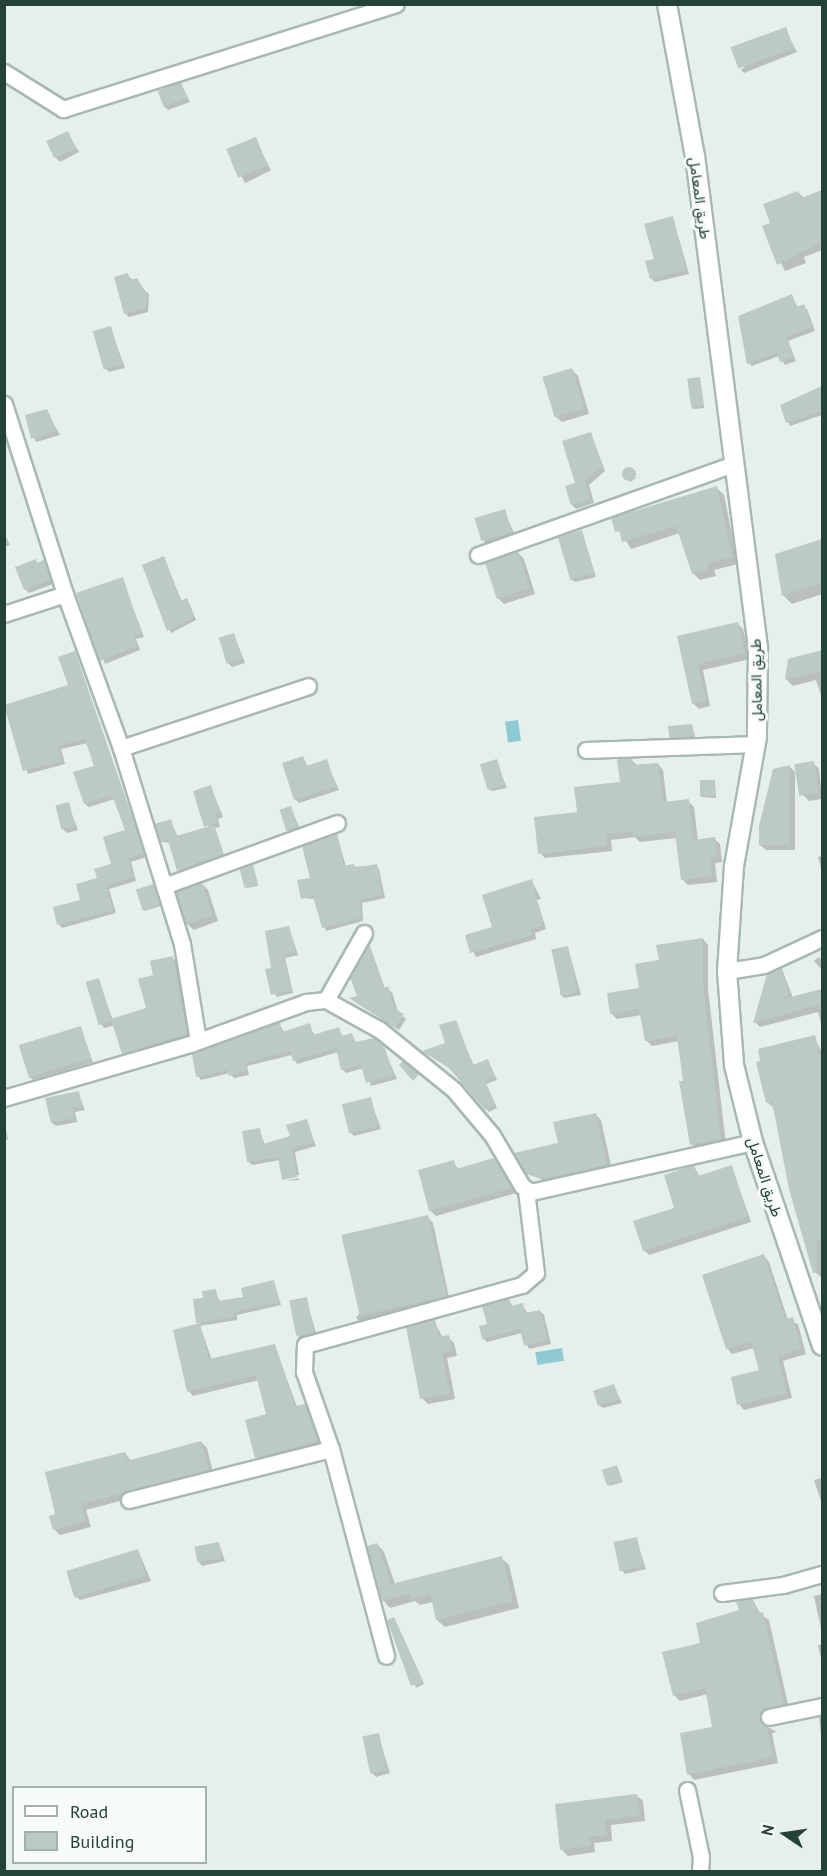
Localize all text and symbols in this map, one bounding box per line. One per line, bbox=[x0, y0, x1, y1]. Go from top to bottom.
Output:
street label: طريق المعامل bbox=[685, 156, 715, 240]
street label: طريق المعامل bbox=[746, 638, 766, 722]
street label: طريق المعامل bbox=[744, 1135, 786, 1219]
legend bbox=[12, 1786, 207, 1864]
text: Road bbox=[70, 1800, 108, 1823]
north arrow bbox=[755, 1804, 815, 1864]
text: N bbox=[757, 1823, 778, 1837]
text: Building bbox=[70, 1830, 134, 1853]

